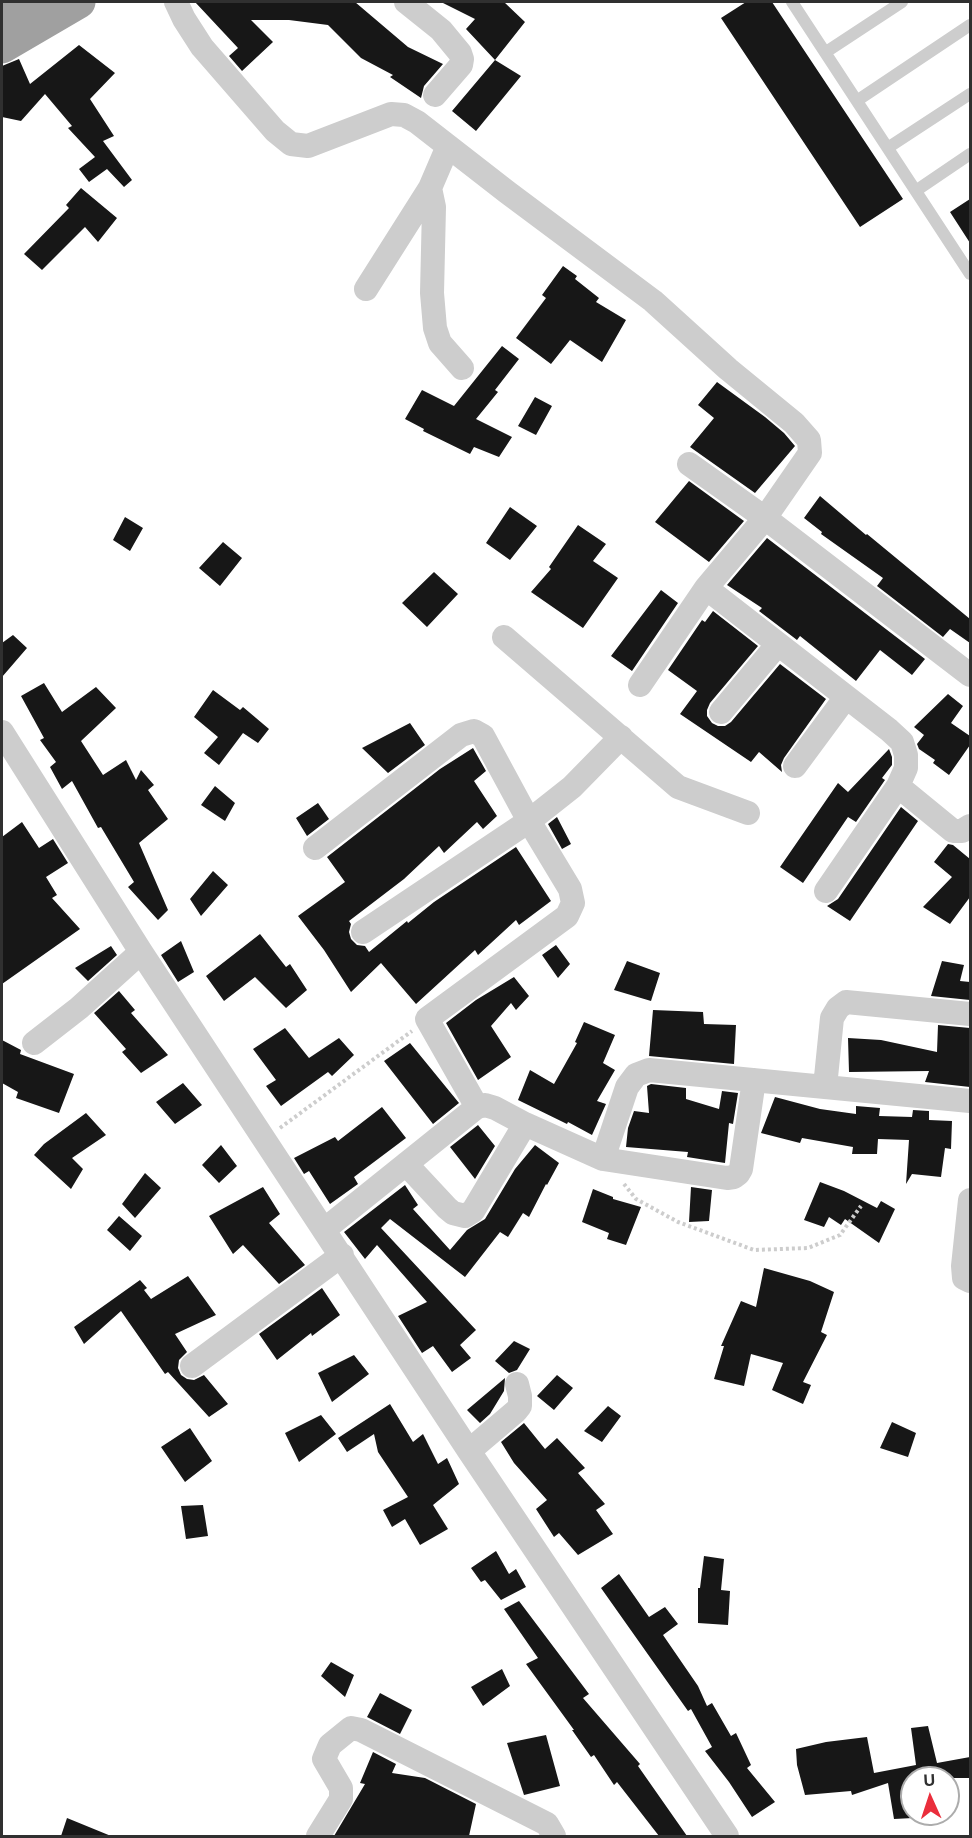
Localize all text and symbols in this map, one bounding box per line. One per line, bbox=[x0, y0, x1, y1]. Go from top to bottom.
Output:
north arrow bbox=[900, 1766, 960, 1826]
text: U bbox=[923, 1770, 936, 1790]

